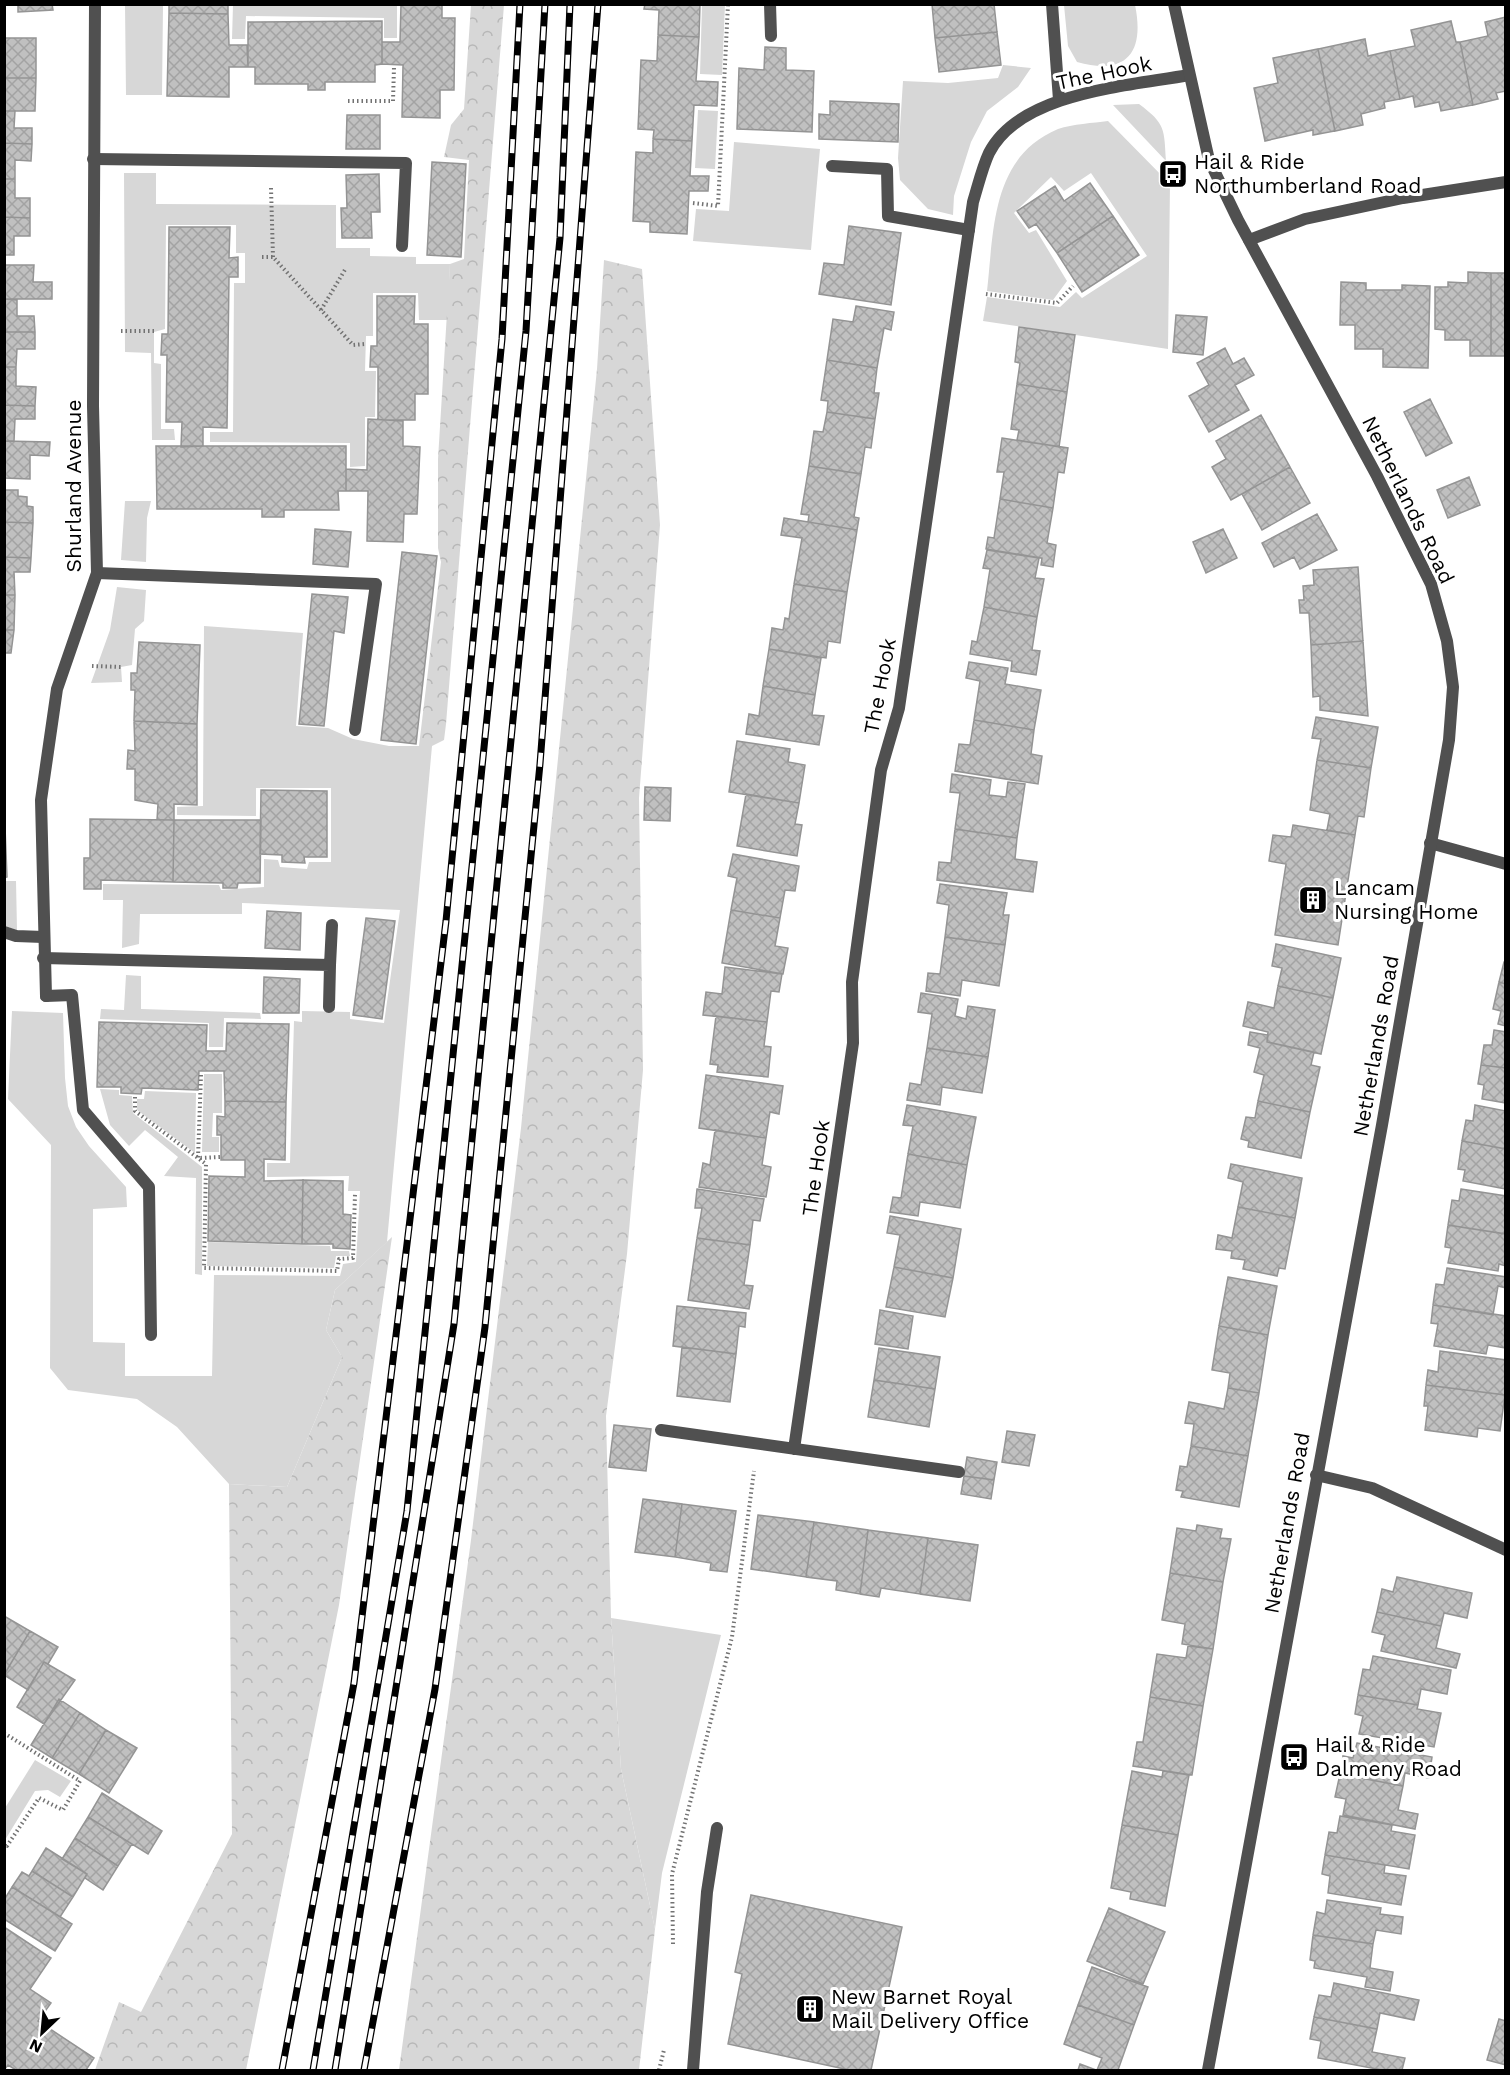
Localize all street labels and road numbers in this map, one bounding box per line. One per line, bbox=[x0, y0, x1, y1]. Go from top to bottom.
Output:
street label: The Hook bbox=[1054, 50, 1154, 95]
street label: Shurland Avenue bbox=[61, 399, 86, 573]
street label: Netherlands Road bbox=[1357, 412, 1460, 588]
street label: The Hook bbox=[858, 636, 901, 736]
street label: Netherlands Road bbox=[1347, 953, 1404, 1138]
street label: The Hook bbox=[796, 1118, 835, 1218]
street label: Netherlands Road bbox=[1258, 1430, 1315, 1615]

